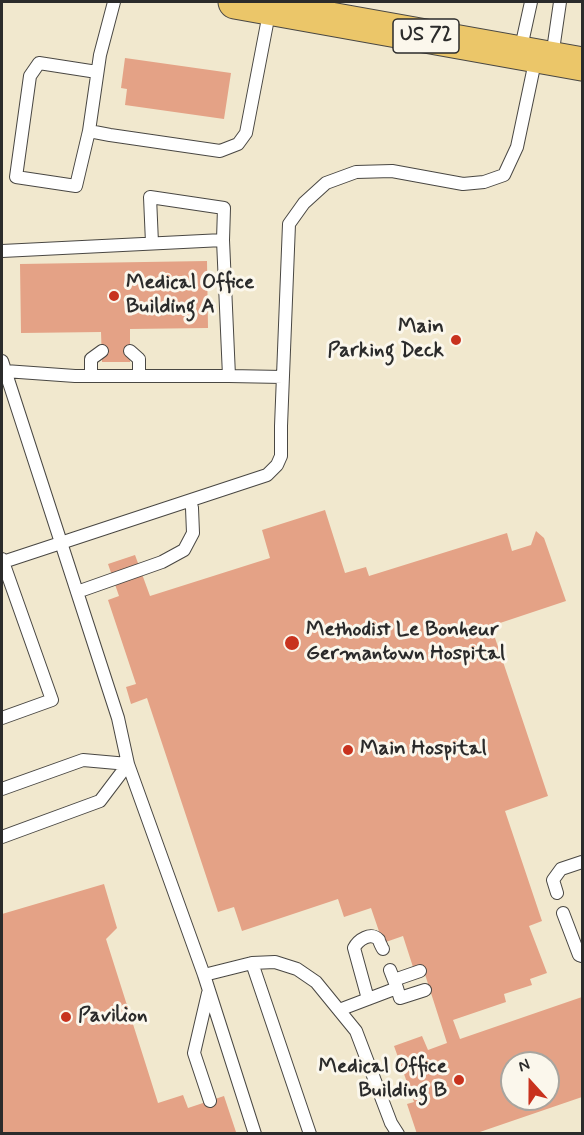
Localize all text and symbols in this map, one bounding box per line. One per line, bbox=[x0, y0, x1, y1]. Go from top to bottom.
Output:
road number: US 72 bbox=[393, 19, 459, 53]
place label: Medical Office Building A bbox=[126, 271, 254, 321]
marker: Medical Office Building A bbox=[107, 289, 121, 303]
place label: Main Parking Deck bbox=[327, 315, 444, 365]
marker: Main Parking Deck bbox=[449, 333, 463, 347]
place label: Methodist Le Bonheur Germantown Hospital bbox=[306, 618, 505, 668]
marker: Methodist Le Bonheur Germantown Hospital bbox=[283, 634, 301, 652]
place label: Main Hospital bbox=[360, 737, 487, 763]
marker: Main Hospital bbox=[341, 743, 355, 757]
place label: Pavilion bbox=[78, 1004, 148, 1030]
marker: Pavilion bbox=[59, 1010, 73, 1024]
north arrow bbox=[500, 1051, 560, 1111]
text: N bbox=[515, 1054, 533, 1077]
place label: Medical Office Building B bbox=[319, 1055, 447, 1105]
marker: Medical Office Building B bbox=[452, 1073, 466, 1087]

